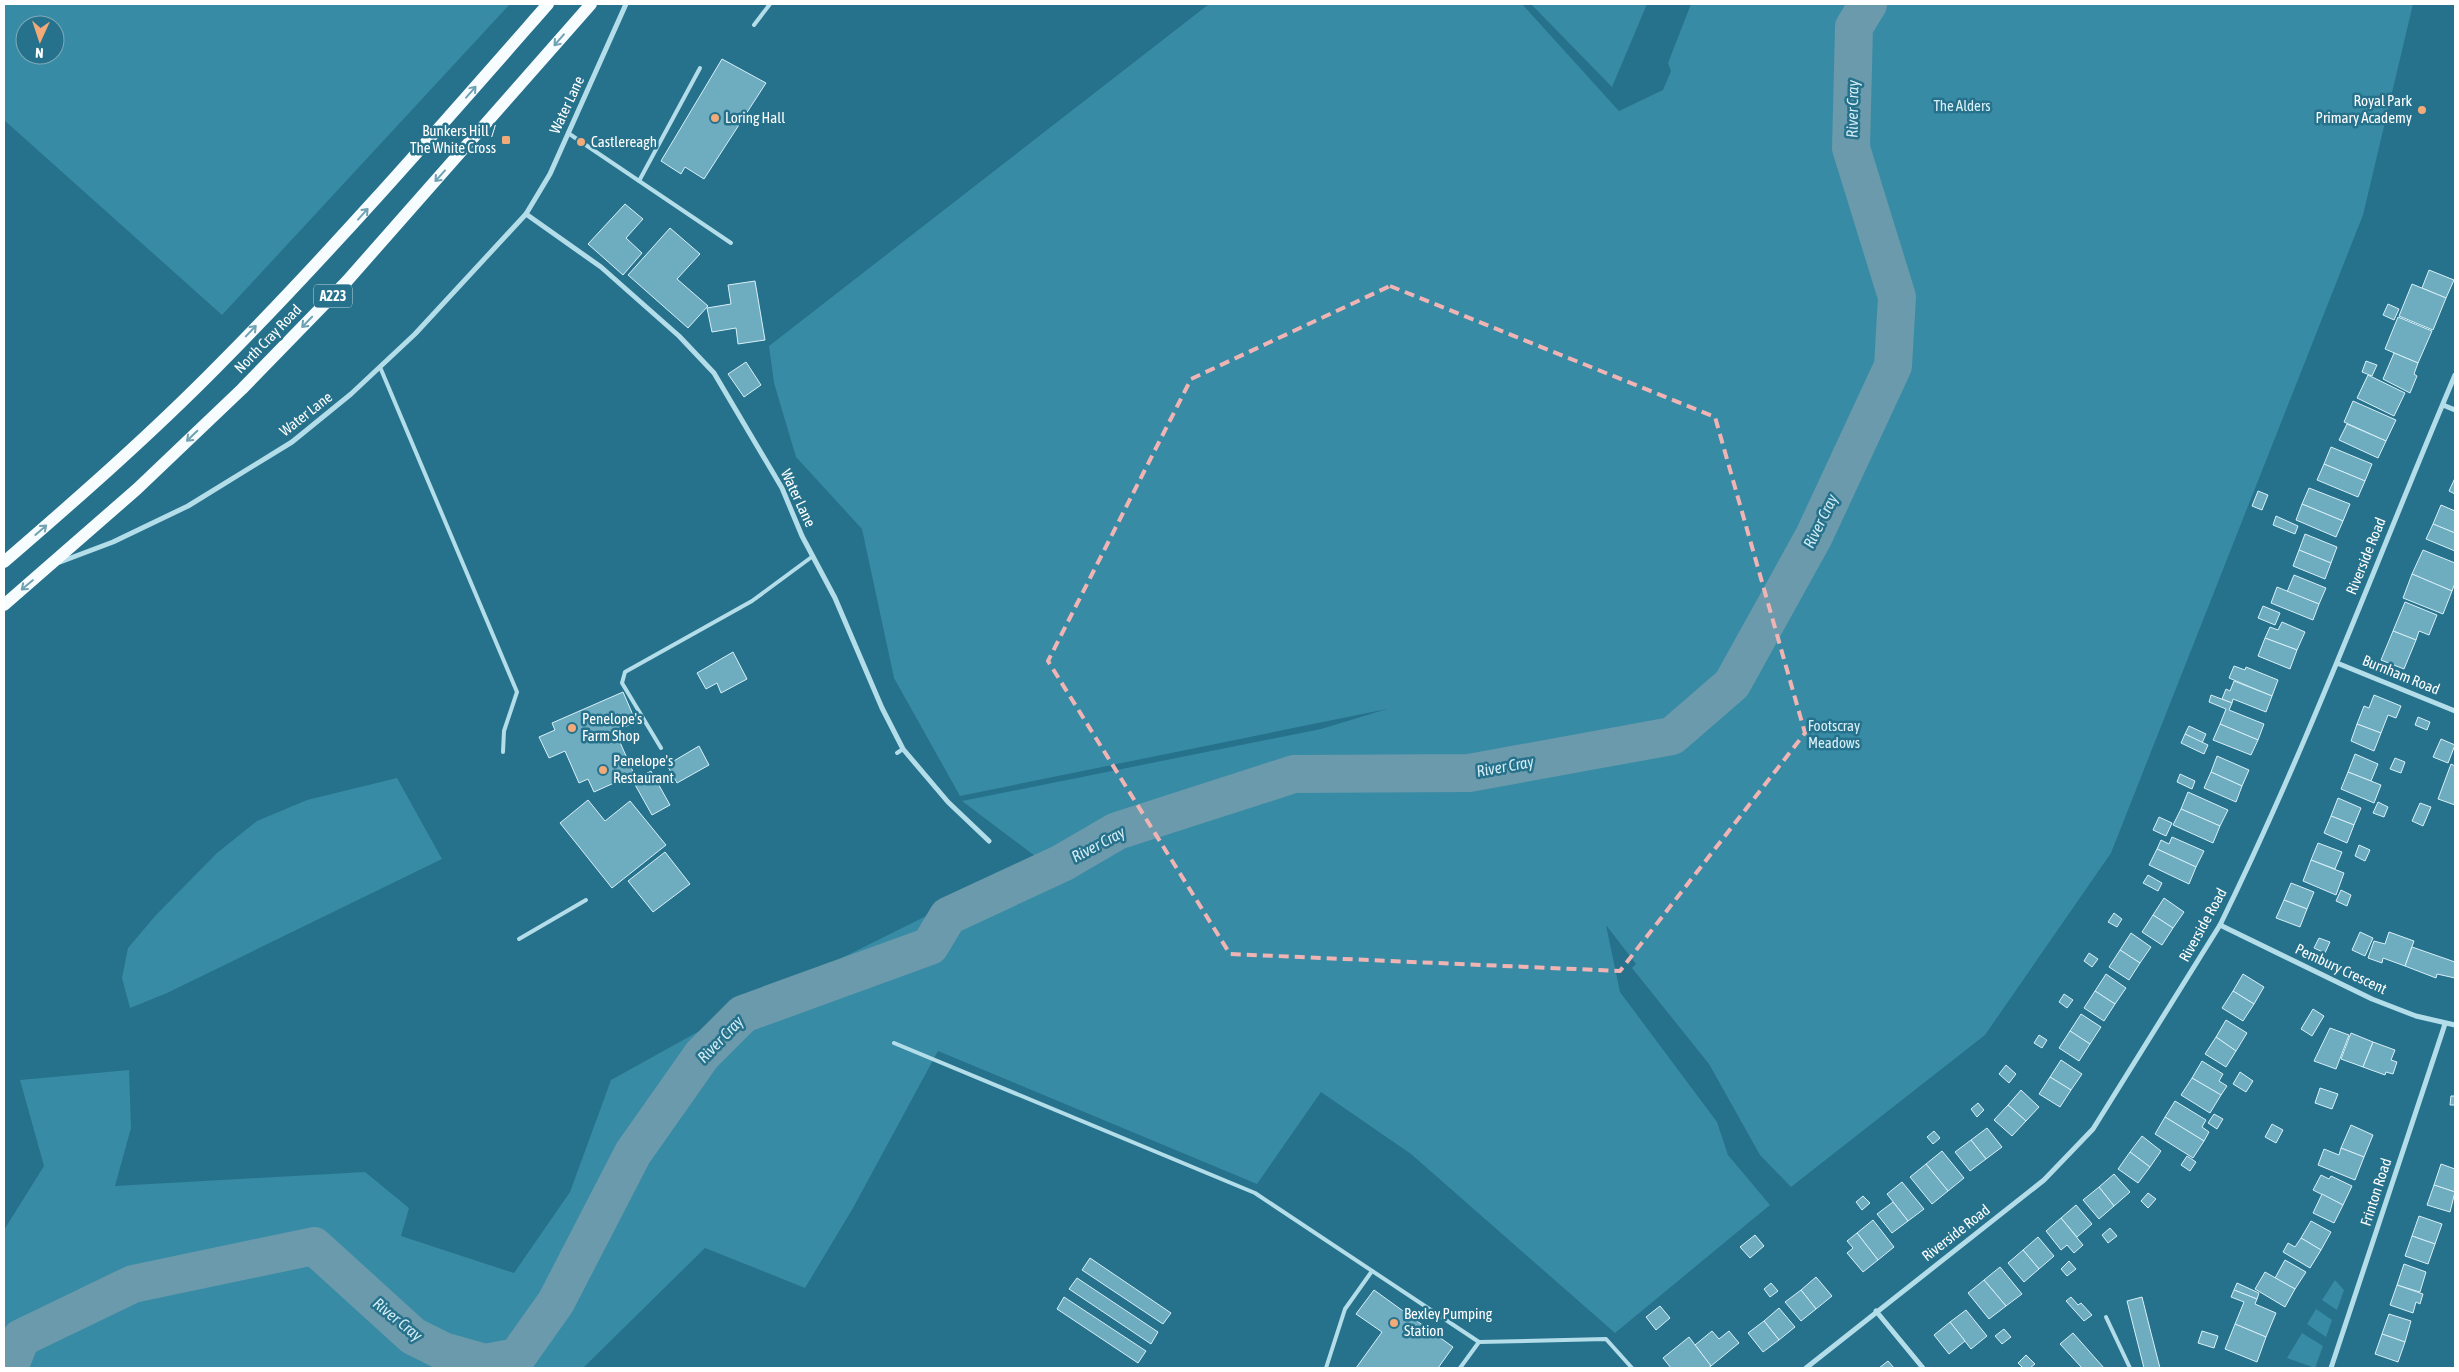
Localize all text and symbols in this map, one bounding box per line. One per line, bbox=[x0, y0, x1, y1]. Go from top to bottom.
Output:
north arrow bbox=[15, 15, 65, 65]
one-way arrow bbox=[553, 34, 565, 47]
text: N bbox=[35, 45, 44, 61]
street label: Water Lane bbox=[546, 73, 587, 136]
water label: River Cray bbox=[1842, 80, 1863, 138]
one-way arrow bbox=[465, 85, 477, 98]
place label: Royal Park Primary Academy bbox=[2316, 92, 2412, 126]
park label: The Alders bbox=[1933, 97, 1991, 114]
marker: Royal Park Primary Academy bbox=[2416, 104, 2428, 116]
place label: Loring Hall bbox=[725, 109, 785, 126]
marker: Loring Hall bbox=[709, 112, 721, 124]
place label: Bunkers Hill / The White Cross bbox=[410, 122, 496, 156]
place label: Castlereagh bbox=[591, 133, 657, 150]
marker: Bunkers Hill / The White Cross bbox=[500, 134, 512, 146]
marker: Castlereagh bbox=[575, 136, 587, 148]
one-way arrow bbox=[435, 169, 446, 182]
one-way arrow bbox=[357, 207, 369, 220]
road number: A223 bbox=[314, 284, 352, 308]
street label: North Cray Road bbox=[231, 301, 305, 376]
one-way arrow bbox=[301, 315, 313, 328]
one-way arrow bbox=[245, 325, 257, 338]
street label: Water Lane bbox=[276, 388, 335, 439]
one-way arrow bbox=[186, 430, 198, 442]
street label: Water Lane bbox=[778, 466, 819, 530]
water label: River Cray bbox=[1799, 491, 1842, 551]
street label: Riverside Road bbox=[2342, 515, 2389, 597]
one-way arrow bbox=[34, 524, 47, 536]
one-way arrow bbox=[21, 579, 34, 591]
street label: Burnham Road bbox=[2360, 651, 2442, 698]
place label: Penelope's Farm Shop bbox=[582, 710, 642, 744]
park label: Footscray Meadows bbox=[1808, 717, 1860, 751]
marker: Penelope's Farm Shop bbox=[566, 722, 578, 734]
place label: Penelope's Restaurant bbox=[613, 752, 674, 786]
water label: River Cray bbox=[1475, 752, 1536, 781]
marker: Penelope's Restaurant bbox=[597, 764, 609, 776]
water label: River Cray bbox=[1068, 822, 1129, 866]
street label: Riverside Road bbox=[2175, 885, 2230, 965]
street label: Pembury Crescent bbox=[2293, 940, 2390, 997]
water label: River Cray bbox=[693, 1012, 748, 1067]
street label: Frinton Road bbox=[2357, 1156, 2394, 1228]
street label: Riverside Road bbox=[1918, 1201, 1993, 1264]
water label: River Cray bbox=[369, 1294, 426, 1345]
place label: Bexley Pumping Station bbox=[1404, 1305, 1493, 1339]
marker: Bexley Pumping Station bbox=[1388, 1317, 1400, 1329]

